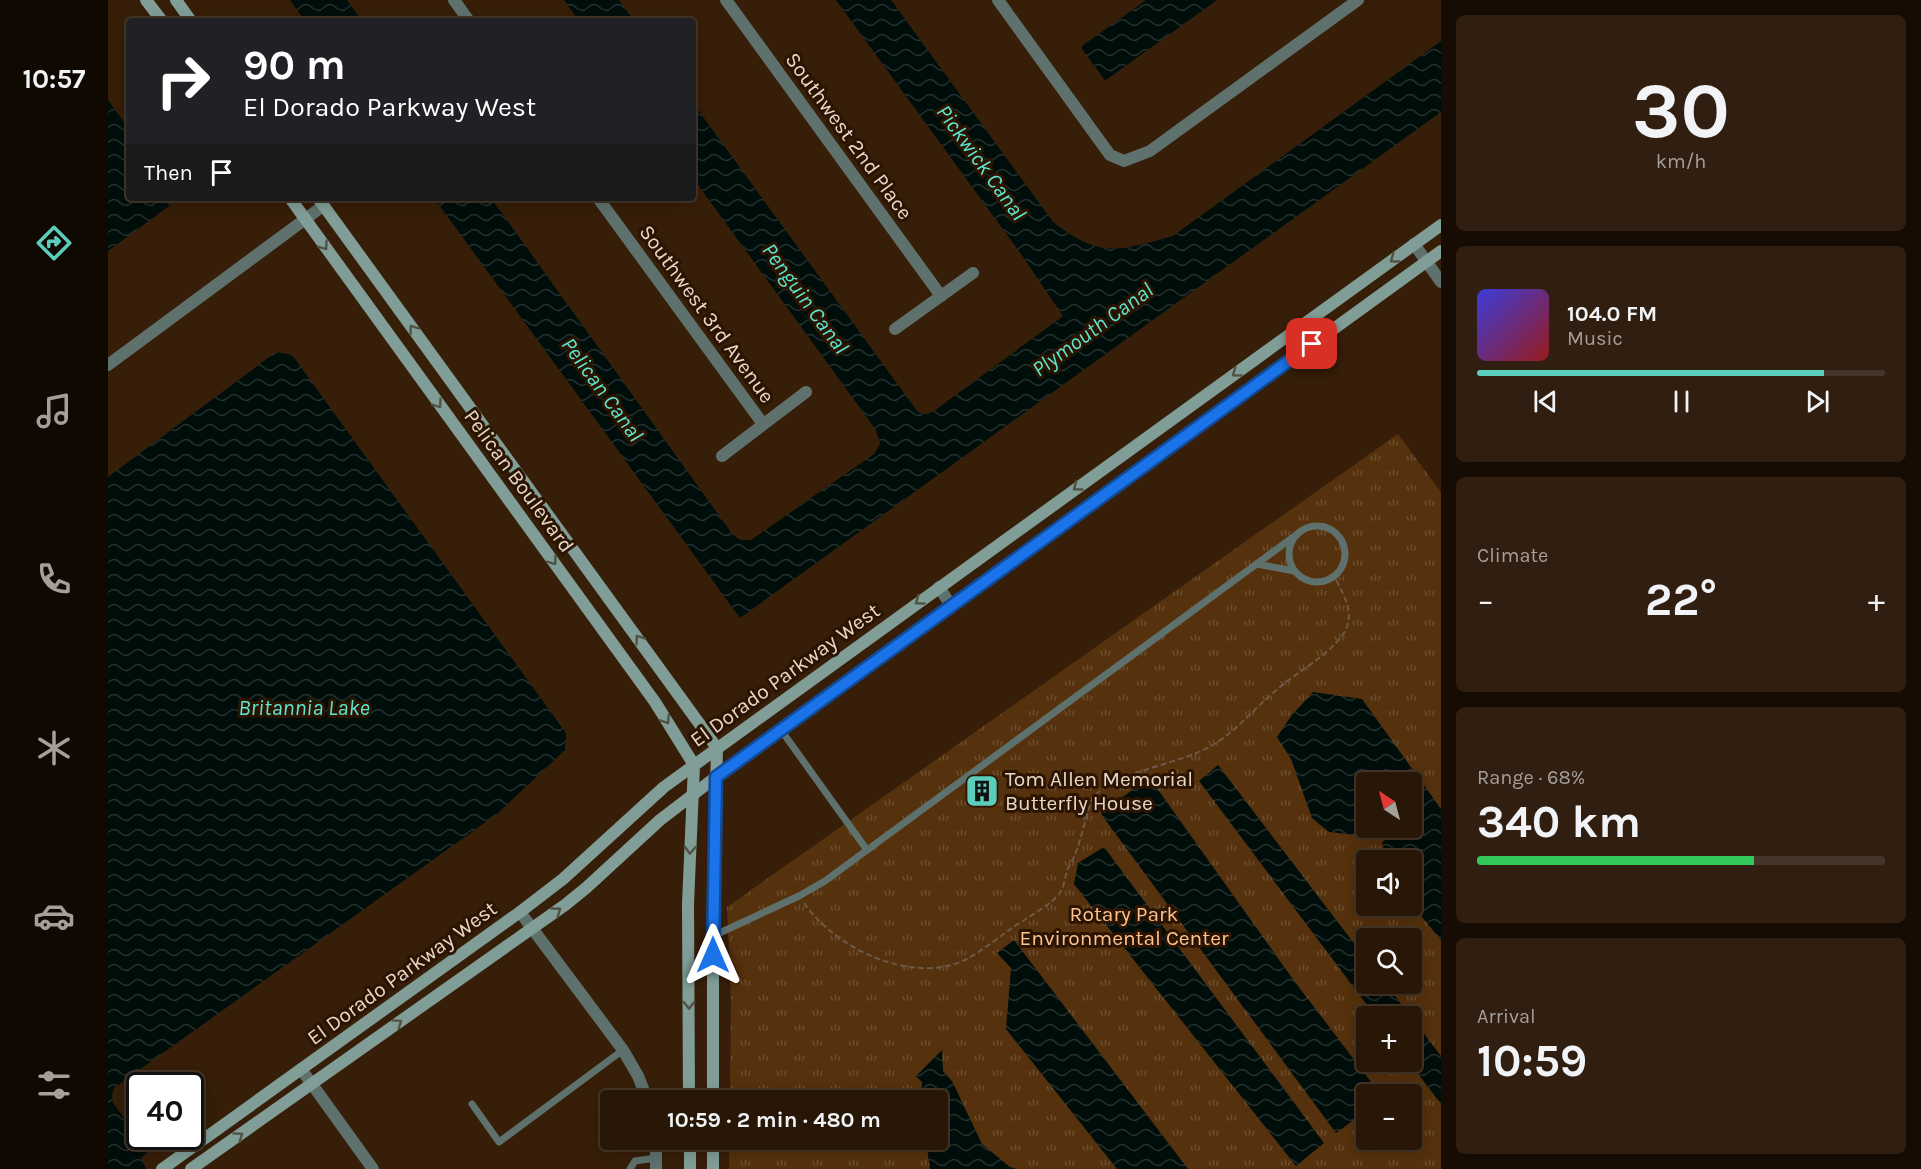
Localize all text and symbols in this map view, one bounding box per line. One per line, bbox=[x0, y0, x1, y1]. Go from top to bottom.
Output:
text: 90 m bbox=[243, 40, 346, 90]
icon: right bbox=[144, 42, 222, 120]
street label: Southwest 2nd Place bbox=[780, 48, 918, 224]
text: 10:57 bbox=[22, 63, 86, 95]
text: 30 bbox=[1632, 65, 1730, 157]
text: El Dorado Parkway West bbox=[243, 91, 536, 123]
water label: Pickwick Canal bbox=[931, 100, 1032, 225]
text: km/h bbox=[1656, 150, 1706, 173]
icon: arrive bbox=[205, 156, 238, 189]
text: Then bbox=[144, 160, 193, 186]
street label: Southwest 3rd Avenue bbox=[634, 220, 780, 408]
icon: directions bbox=[33, 222, 75, 264]
water label: Penguin Canal bbox=[756, 238, 854, 359]
one-way arrow bbox=[317, 239, 328, 250]
one-way arrow bbox=[1389, 252, 1400, 263]
water label: Plymouth Canal bbox=[1027, 277, 1158, 382]
text: 104.0 FM bbox=[1567, 301, 1657, 327]
pin bbox=[1286, 318, 1337, 369]
one-way arrow bbox=[409, 324, 420, 335]
icon: arrive bbox=[1295, 327, 1328, 360]
text: Music bbox=[1567, 327, 1623, 350]
water label: Pelican Canal bbox=[556, 332, 649, 447]
one-way arrow bbox=[1231, 366, 1242, 377]
icon: previous bbox=[1529, 385, 1562, 418]
icon: pause bbox=[1665, 385, 1698, 418]
icon: next bbox=[1801, 385, 1834, 418]
icon: music bbox=[33, 390, 75, 432]
one-way arrow bbox=[431, 397, 442, 408]
street label: Pelican Boulevard bbox=[459, 405, 579, 557]
one-way arrow bbox=[1073, 480, 1084, 491]
text: Climate bbox=[1477, 544, 1548, 567]
one-way arrow bbox=[546, 555, 557, 566]
icon: phone bbox=[33, 558, 75, 600]
text: 22° bbox=[1645, 574, 1717, 626]
text: − bbox=[1477, 581, 1494, 619]
text: + bbox=[1868, 581, 1885, 619]
one-way arrow bbox=[915, 594, 926, 605]
street label: El Dorado Parkway West bbox=[686, 598, 884, 752]
one-way arrow bbox=[635, 635, 646, 646]
water label: Britannia Lake bbox=[238, 695, 370, 721]
one-way arrow bbox=[659, 714, 671, 724]
icon: climate bbox=[33, 727, 75, 769]
text: Range · 68% bbox=[1477, 766, 1585, 789]
place label: Tom Allen Memorial Butterfly House bbox=[1005, 767, 1193, 815]
north arrow bbox=[1356, 772, 1422, 838]
map controls bbox=[1356, 772, 1422, 1150]
building icon: Tom Allen Memorial Butterfly House bbox=[964, 773, 1000, 809]
text: 340 km bbox=[1477, 796, 1641, 848]
one-way arrow bbox=[684, 845, 696, 854]
button: sound bbox=[1356, 850, 1422, 916]
icon: car bbox=[33, 895, 75, 937]
street label: El Dorado Parkway West bbox=[303, 896, 501, 1050]
park label: Rotary Park Environmental Center bbox=[1019, 902, 1229, 950]
one-way arrow bbox=[551, 907, 562, 918]
position arrow bbox=[681, 923, 745, 987]
button: search bbox=[1356, 928, 1422, 994]
one-way arrow bbox=[683, 1000, 695, 1009]
text: Arrival bbox=[1477, 1005, 1536, 1028]
button: + bbox=[1356, 1006, 1422, 1072]
one-way arrow bbox=[392, 1019, 403, 1030]
text: 10:59 bbox=[1477, 1035, 1587, 1087]
icon: filters bbox=[33, 1064, 75, 1106]
speed limit sign: 40 bbox=[126, 1072, 204, 1150]
button: − bbox=[1356, 1084, 1422, 1150]
text: 10:59 · 2 min · 480 m bbox=[667, 1107, 881, 1133]
one-way arrow bbox=[232, 1132, 243, 1143]

